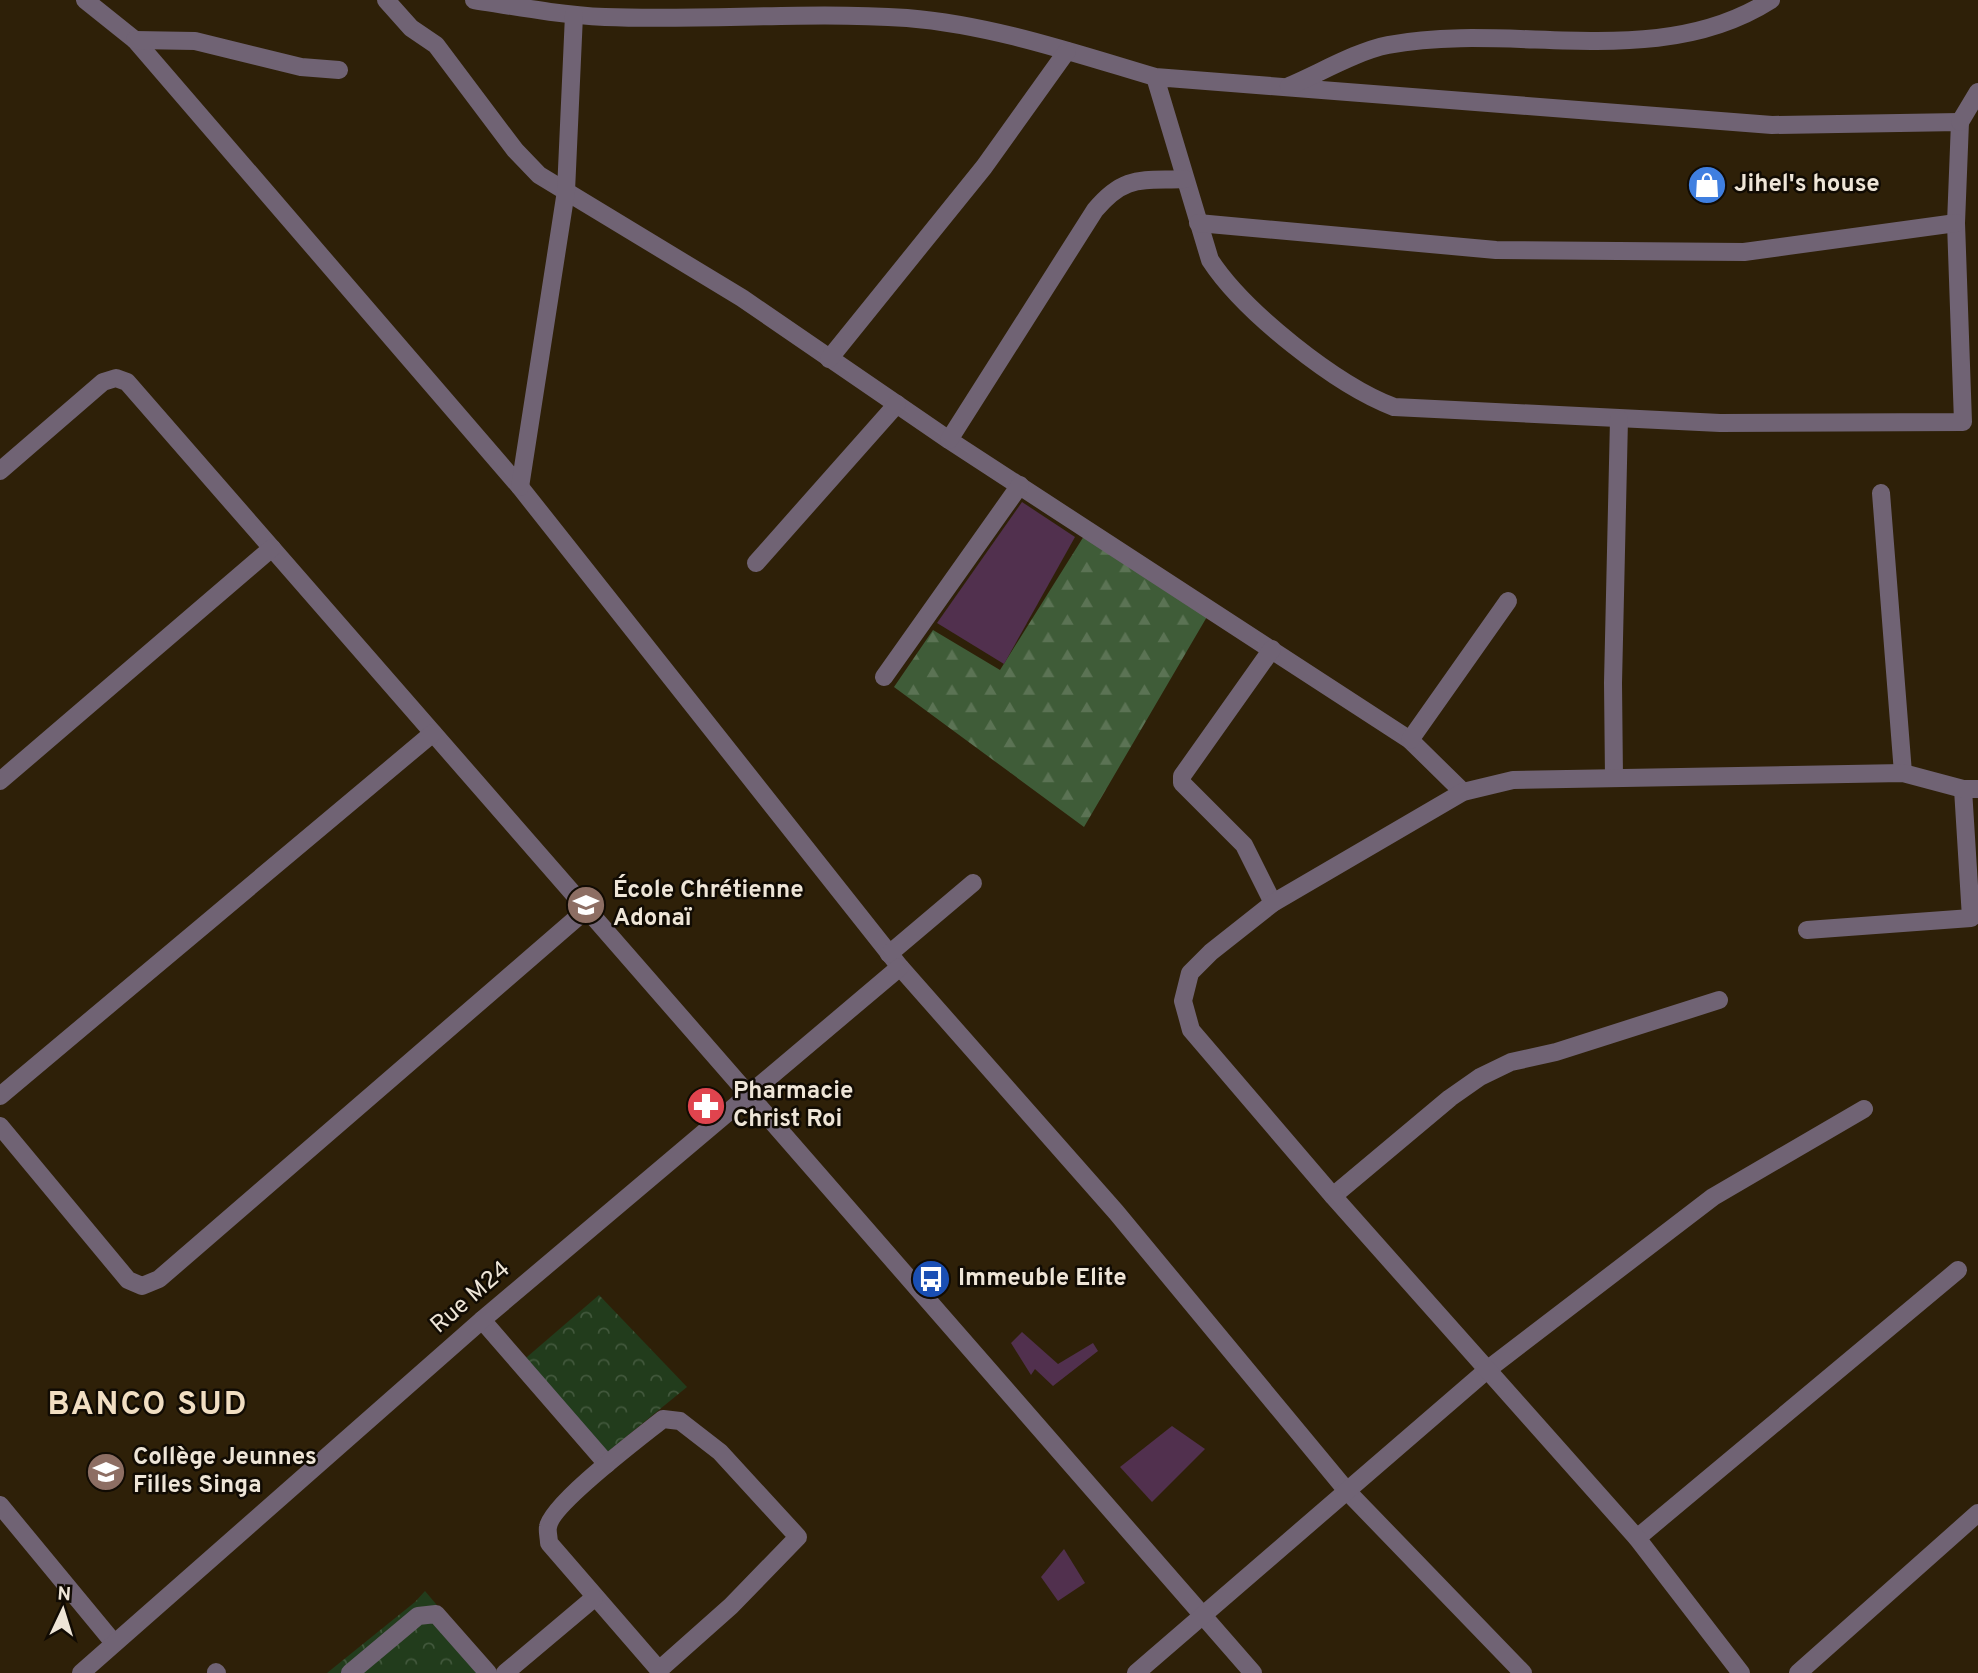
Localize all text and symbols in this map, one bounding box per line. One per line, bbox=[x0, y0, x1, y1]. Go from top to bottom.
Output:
shop icon: Jihel's house bbox=[1686, 164, 1728, 206]
place label: Jihel's house bbox=[1734, 170, 1880, 200]
place label: École Chrétienne Adonaï bbox=[613, 874, 804, 934]
school or university icon: École Chrétienne Adonaï bbox=[565, 884, 607, 926]
place label: Pharmacie Christ Roi bbox=[733, 1077, 853, 1135]
pharmacy icon: Pharmacie Christ Roi bbox=[685, 1085, 727, 1127]
street label: Rue M24 bbox=[425, 1255, 517, 1341]
bus stop icon: Immeuble Elite bbox=[910, 1258, 952, 1300]
place label: Immeuble Elite bbox=[958, 1264, 1127, 1294]
district label: BANCO SUD bbox=[48, 1386, 248, 1426]
place label: Collège Jeunnes Filles Singa bbox=[133, 1443, 317, 1501]
school or university icon: Collège Jeunnes Filles Singa bbox=[85, 1451, 127, 1493]
north arrow bbox=[28, 1575, 98, 1645]
text: N bbox=[56, 1583, 72, 1607]

